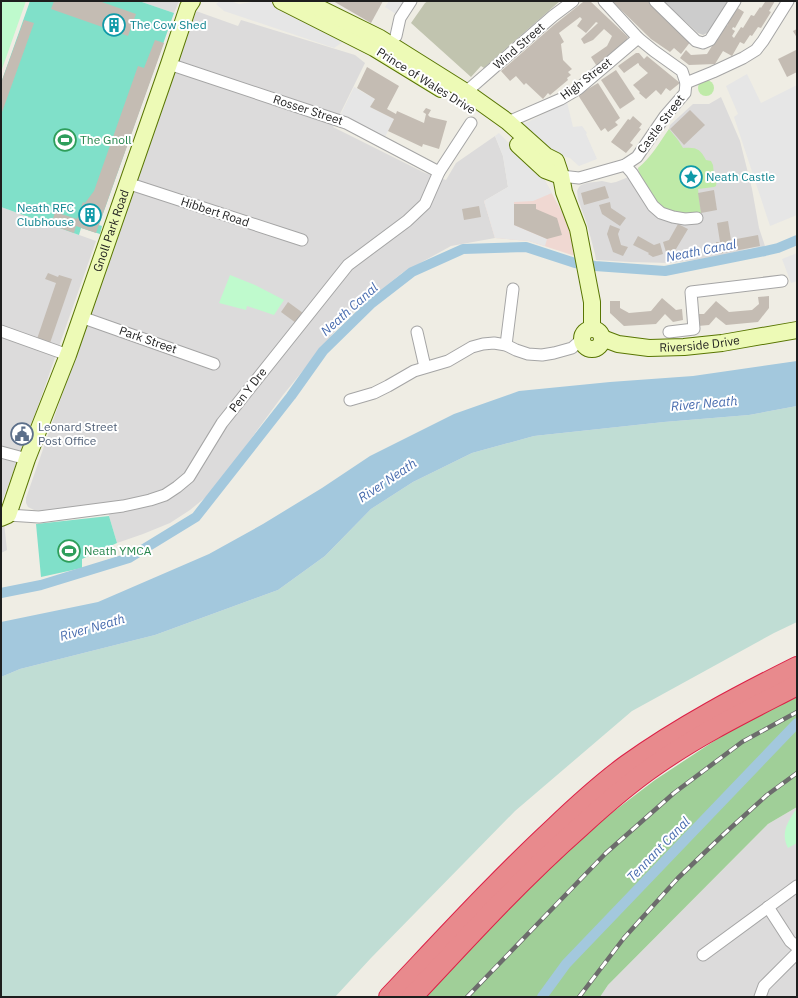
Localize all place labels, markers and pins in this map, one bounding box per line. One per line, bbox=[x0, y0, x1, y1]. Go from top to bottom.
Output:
building icon: The Cow Shed bbox=[101, 12, 127, 38]
place label: The Cow Shed bbox=[130, 17, 207, 32]
sports icon: The Gnoll bbox=[52, 127, 78, 153]
place label: The Gnoll bbox=[80, 132, 131, 147]
place icon: Neath Castle bbox=[678, 164, 704, 190]
place label: Neath Castle bbox=[706, 169, 775, 184]
place label: Neath RFC Clubhouse bbox=[17, 200, 75, 229]
building icon: Neath RFC Clubhouse bbox=[77, 202, 103, 228]
place label: Leonard Street Post Office bbox=[38, 419, 117, 448]
public building icon: Leonard Street Post Office bbox=[9, 421, 35, 447]
sports icon: Neath YMCA bbox=[56, 538, 82, 564]
place label: Neath YMCA bbox=[84, 543, 152, 558]

